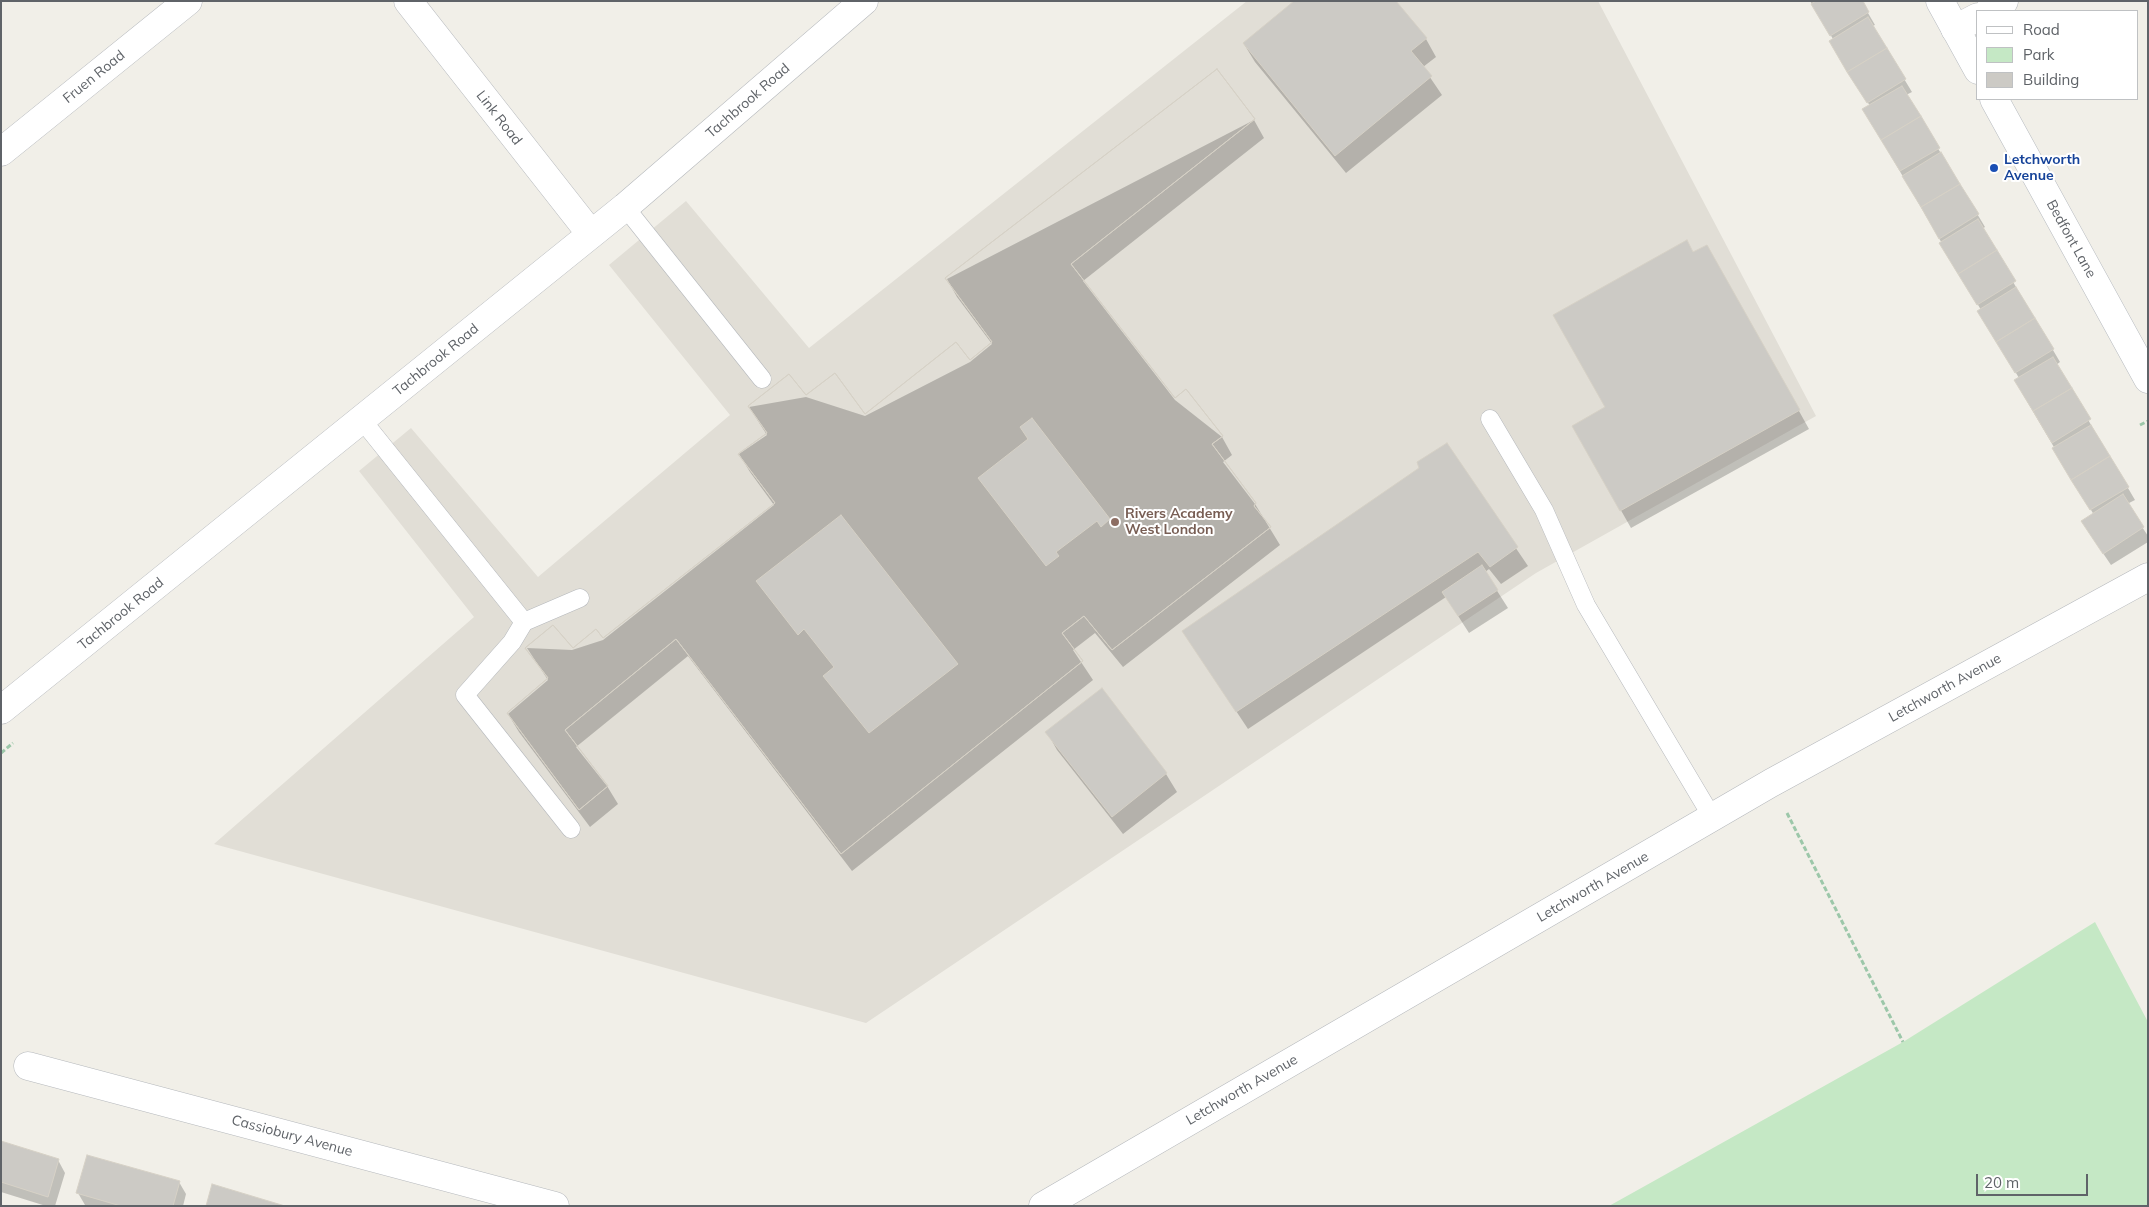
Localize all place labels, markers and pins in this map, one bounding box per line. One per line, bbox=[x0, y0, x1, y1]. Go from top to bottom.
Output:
place label: Letchworth Avenue bbox=[2004, 152, 2080, 184]
marker: Letchworth Avenue bbox=[1988, 162, 2000, 174]
place label: Rivers Academy West London bbox=[1125, 506, 1233, 538]
marker: Rivers Academy West London bbox=[1109, 516, 1121, 528]

